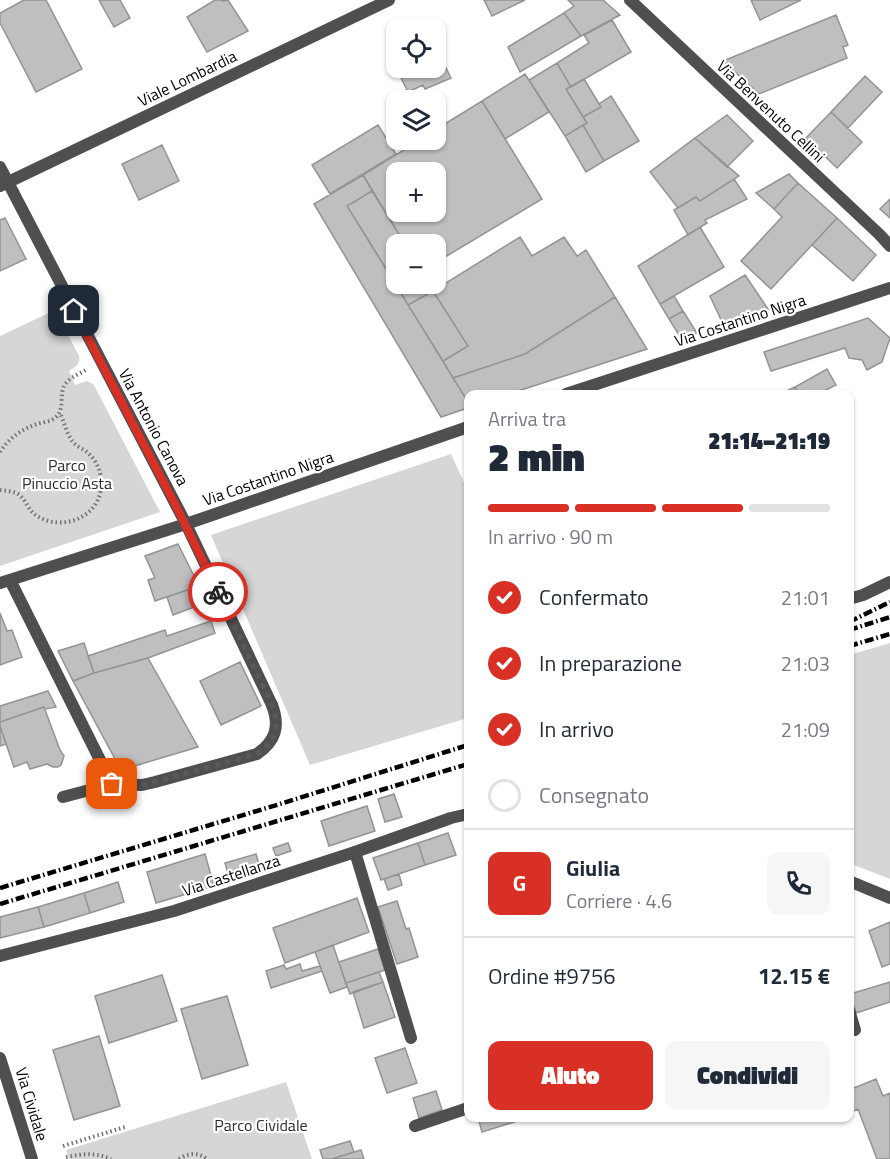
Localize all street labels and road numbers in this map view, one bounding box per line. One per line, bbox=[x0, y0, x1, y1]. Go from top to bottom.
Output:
street label: Viale Lombardia bbox=[134, 44, 240, 112]
street label: Via Benvenuto Cellini bbox=[711, 54, 831, 168]
street label: Via Costantino Nigra bbox=[671, 287, 809, 353]
street label: Via Antonio Canova bbox=[113, 364, 195, 490]
street label: Via Costantino Nigra bbox=[199, 444, 337, 512]
street label: Via Castellanza bbox=[179, 848, 283, 902]
street label: Via Cividale bbox=[9, 1064, 55, 1144]

